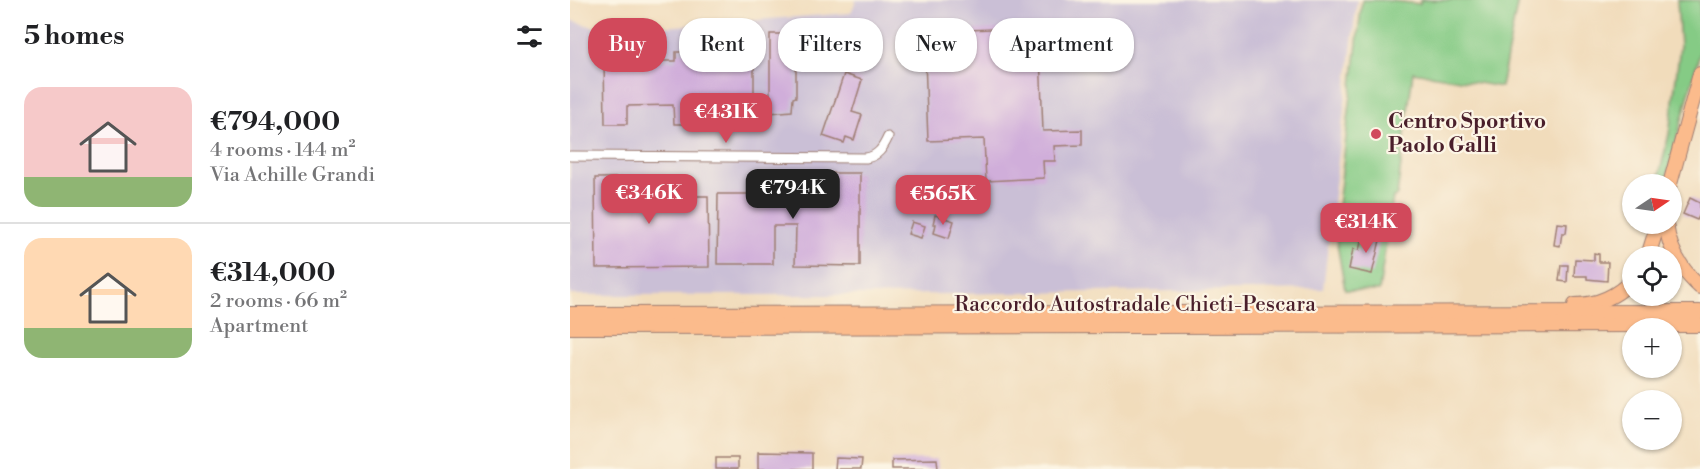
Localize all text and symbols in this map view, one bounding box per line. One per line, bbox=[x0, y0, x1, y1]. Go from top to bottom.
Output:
chip: Buy bbox=[588, 18, 667, 72]
chip: Rent bbox=[679, 18, 766, 72]
chip: Filters bbox=[778, 18, 883, 72]
chip: New bbox=[895, 18, 977, 72]
chip: Apartment bbox=[989, 18, 1134, 72]
text: 5 homes bbox=[24, 20, 124, 52]
icon: filters bbox=[513, 20, 546, 53]
pin: €431K bbox=[684, 93, 768, 144]
text: €431K bbox=[694, 100, 758, 125]
text: €794,000 bbox=[210, 106, 340, 138]
place label: Centro Sportivo Paolo Galli bbox=[1388, 109, 1546, 159]
icon: home bbox=[72, 111, 144, 183]
marker: Centro Sportivo Paolo Galli bbox=[1369, 127, 1383, 141]
text: 4 rooms · 144 m² bbox=[210, 138, 355, 163]
text: Via Achille Grandi bbox=[210, 163, 375, 188]
pin: €794K bbox=[751, 169, 835, 220]
pin: €346K bbox=[607, 174, 691, 225]
north arrow bbox=[1622, 174, 1682, 234]
map controls bbox=[1622, 174, 1682, 450]
pin: €565K bbox=[901, 175, 985, 226]
text: €794K bbox=[760, 176, 826, 201]
text: €346K bbox=[615, 181, 683, 206]
text: €565K bbox=[910, 182, 976, 207]
pin: €314K bbox=[1324, 203, 1408, 254]
text: €314K bbox=[1335, 210, 1397, 235]
button: locate bbox=[1622, 246, 1682, 306]
text: €314,000 bbox=[210, 257, 335, 289]
icon: home bbox=[72, 262, 144, 334]
text: 2 rooms · 66 m² bbox=[210, 289, 347, 314]
street label: Raccordo Autostradale Chieti-Pescara bbox=[954, 292, 1316, 318]
text: Apartment bbox=[210, 314, 308, 339]
button: + bbox=[1622, 318, 1682, 378]
button: − bbox=[1622, 390, 1682, 450]

